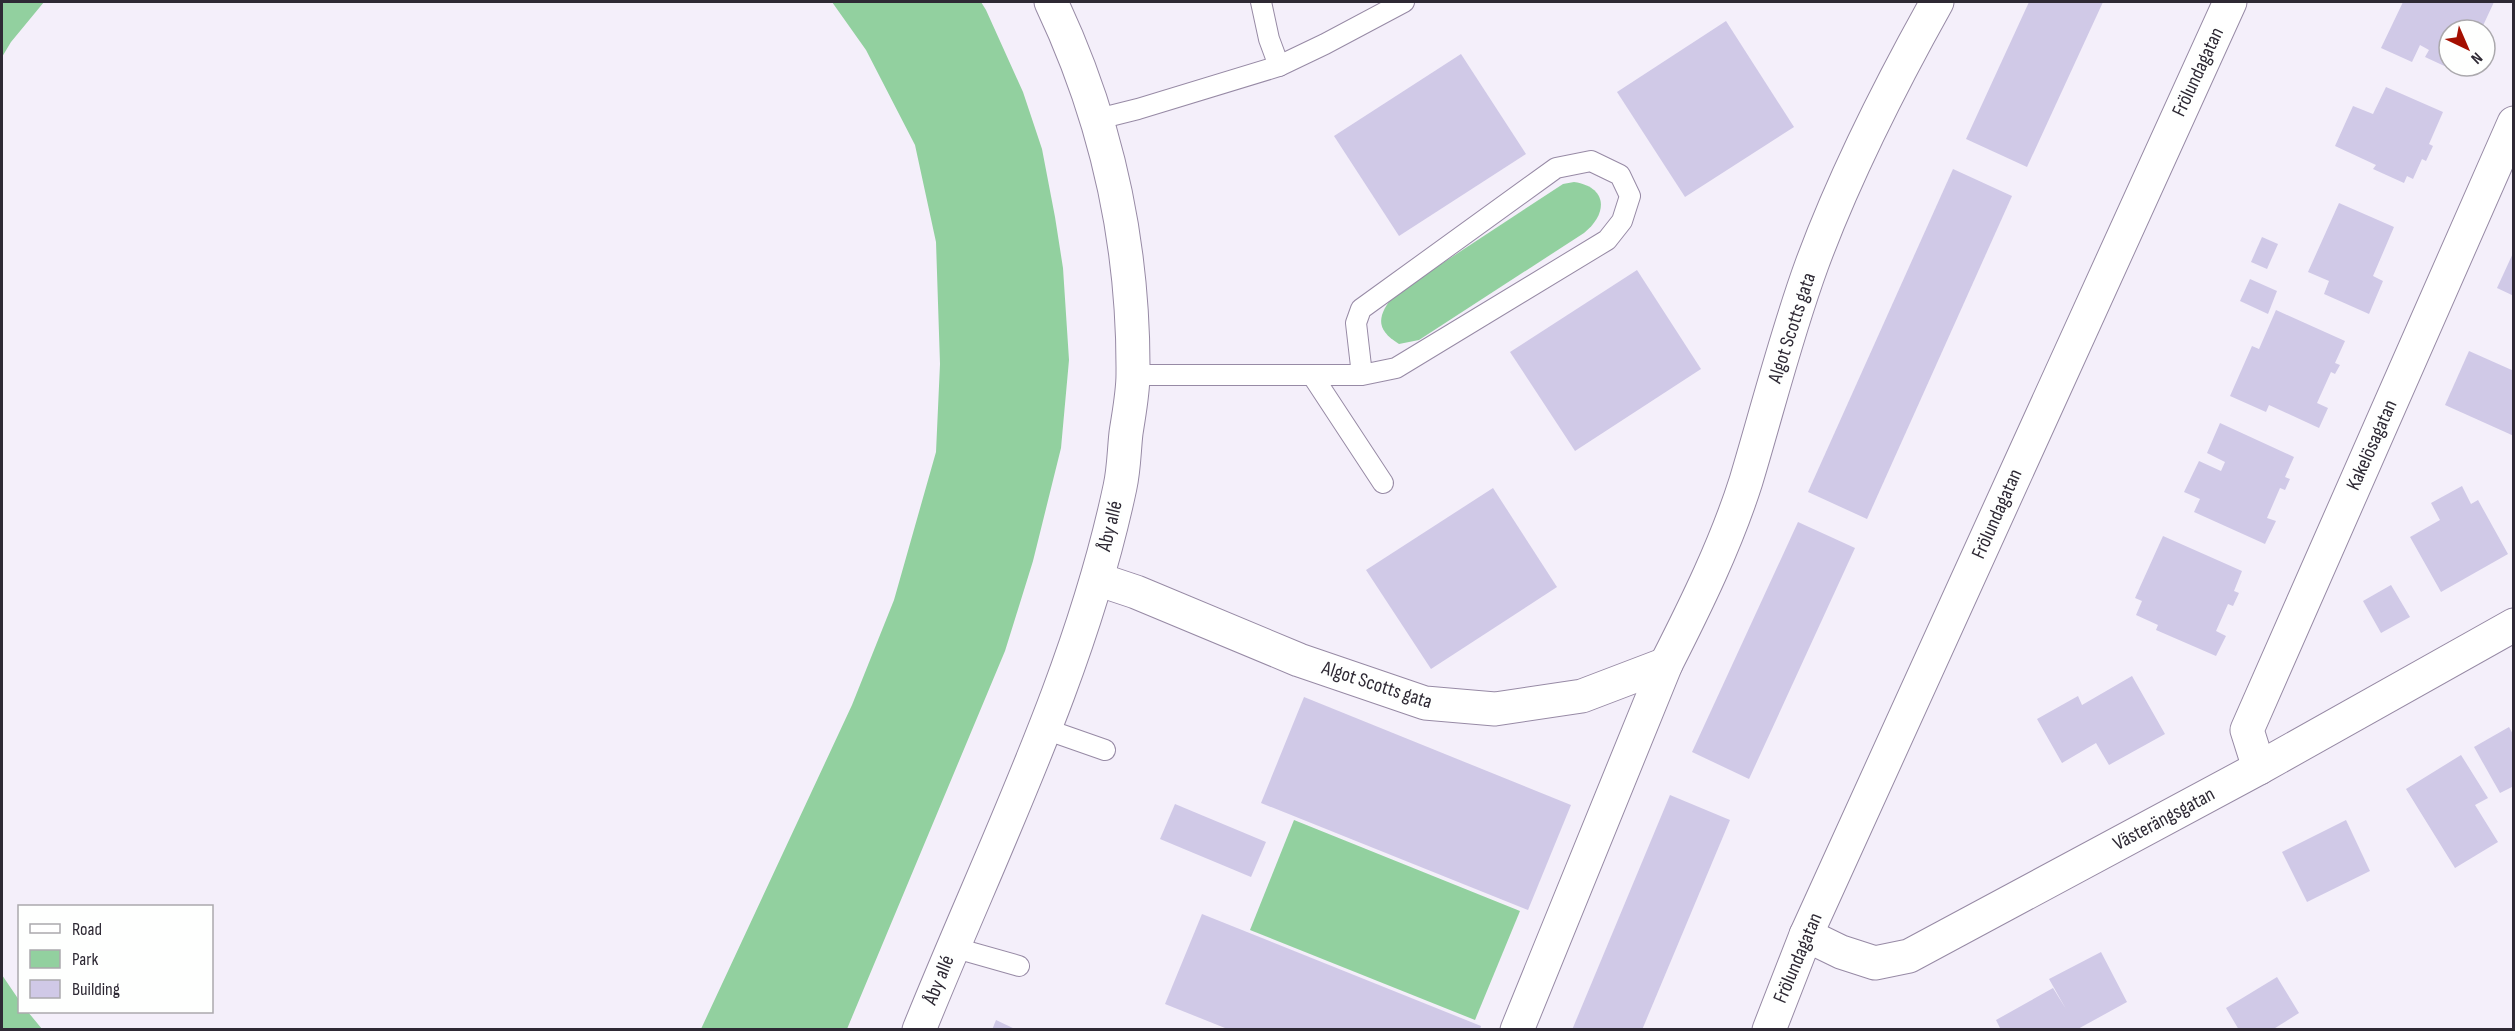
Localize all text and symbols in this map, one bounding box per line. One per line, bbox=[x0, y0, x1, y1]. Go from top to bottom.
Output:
north arrow bbox=[2437, 18, 2497, 78]
street label: Frölundagatan bbox=[2167, 24, 2229, 120]
text: N bbox=[2467, 48, 2486, 68]
street label: Algot Scotts gata bbox=[1763, 270, 1821, 387]
street label: Kakelösagatan bbox=[2341, 396, 2403, 494]
street label: Frölundagatan bbox=[1967, 465, 2027, 563]
street label: Åby allé bbox=[1092, 498, 1128, 555]
street label: Algot Scotts gata bbox=[1318, 656, 1435, 714]
street label: Västerängsgatan bbox=[2109, 782, 2219, 856]
legend bbox=[18, 905, 213, 1013]
street label: Frölundagatan bbox=[1768, 909, 1828, 1007]
text: Road bbox=[72, 919, 102, 940]
text: Park bbox=[72, 949, 98, 970]
street label: Åby allé bbox=[918, 952, 960, 1009]
text: Building bbox=[72, 979, 120, 1000]

